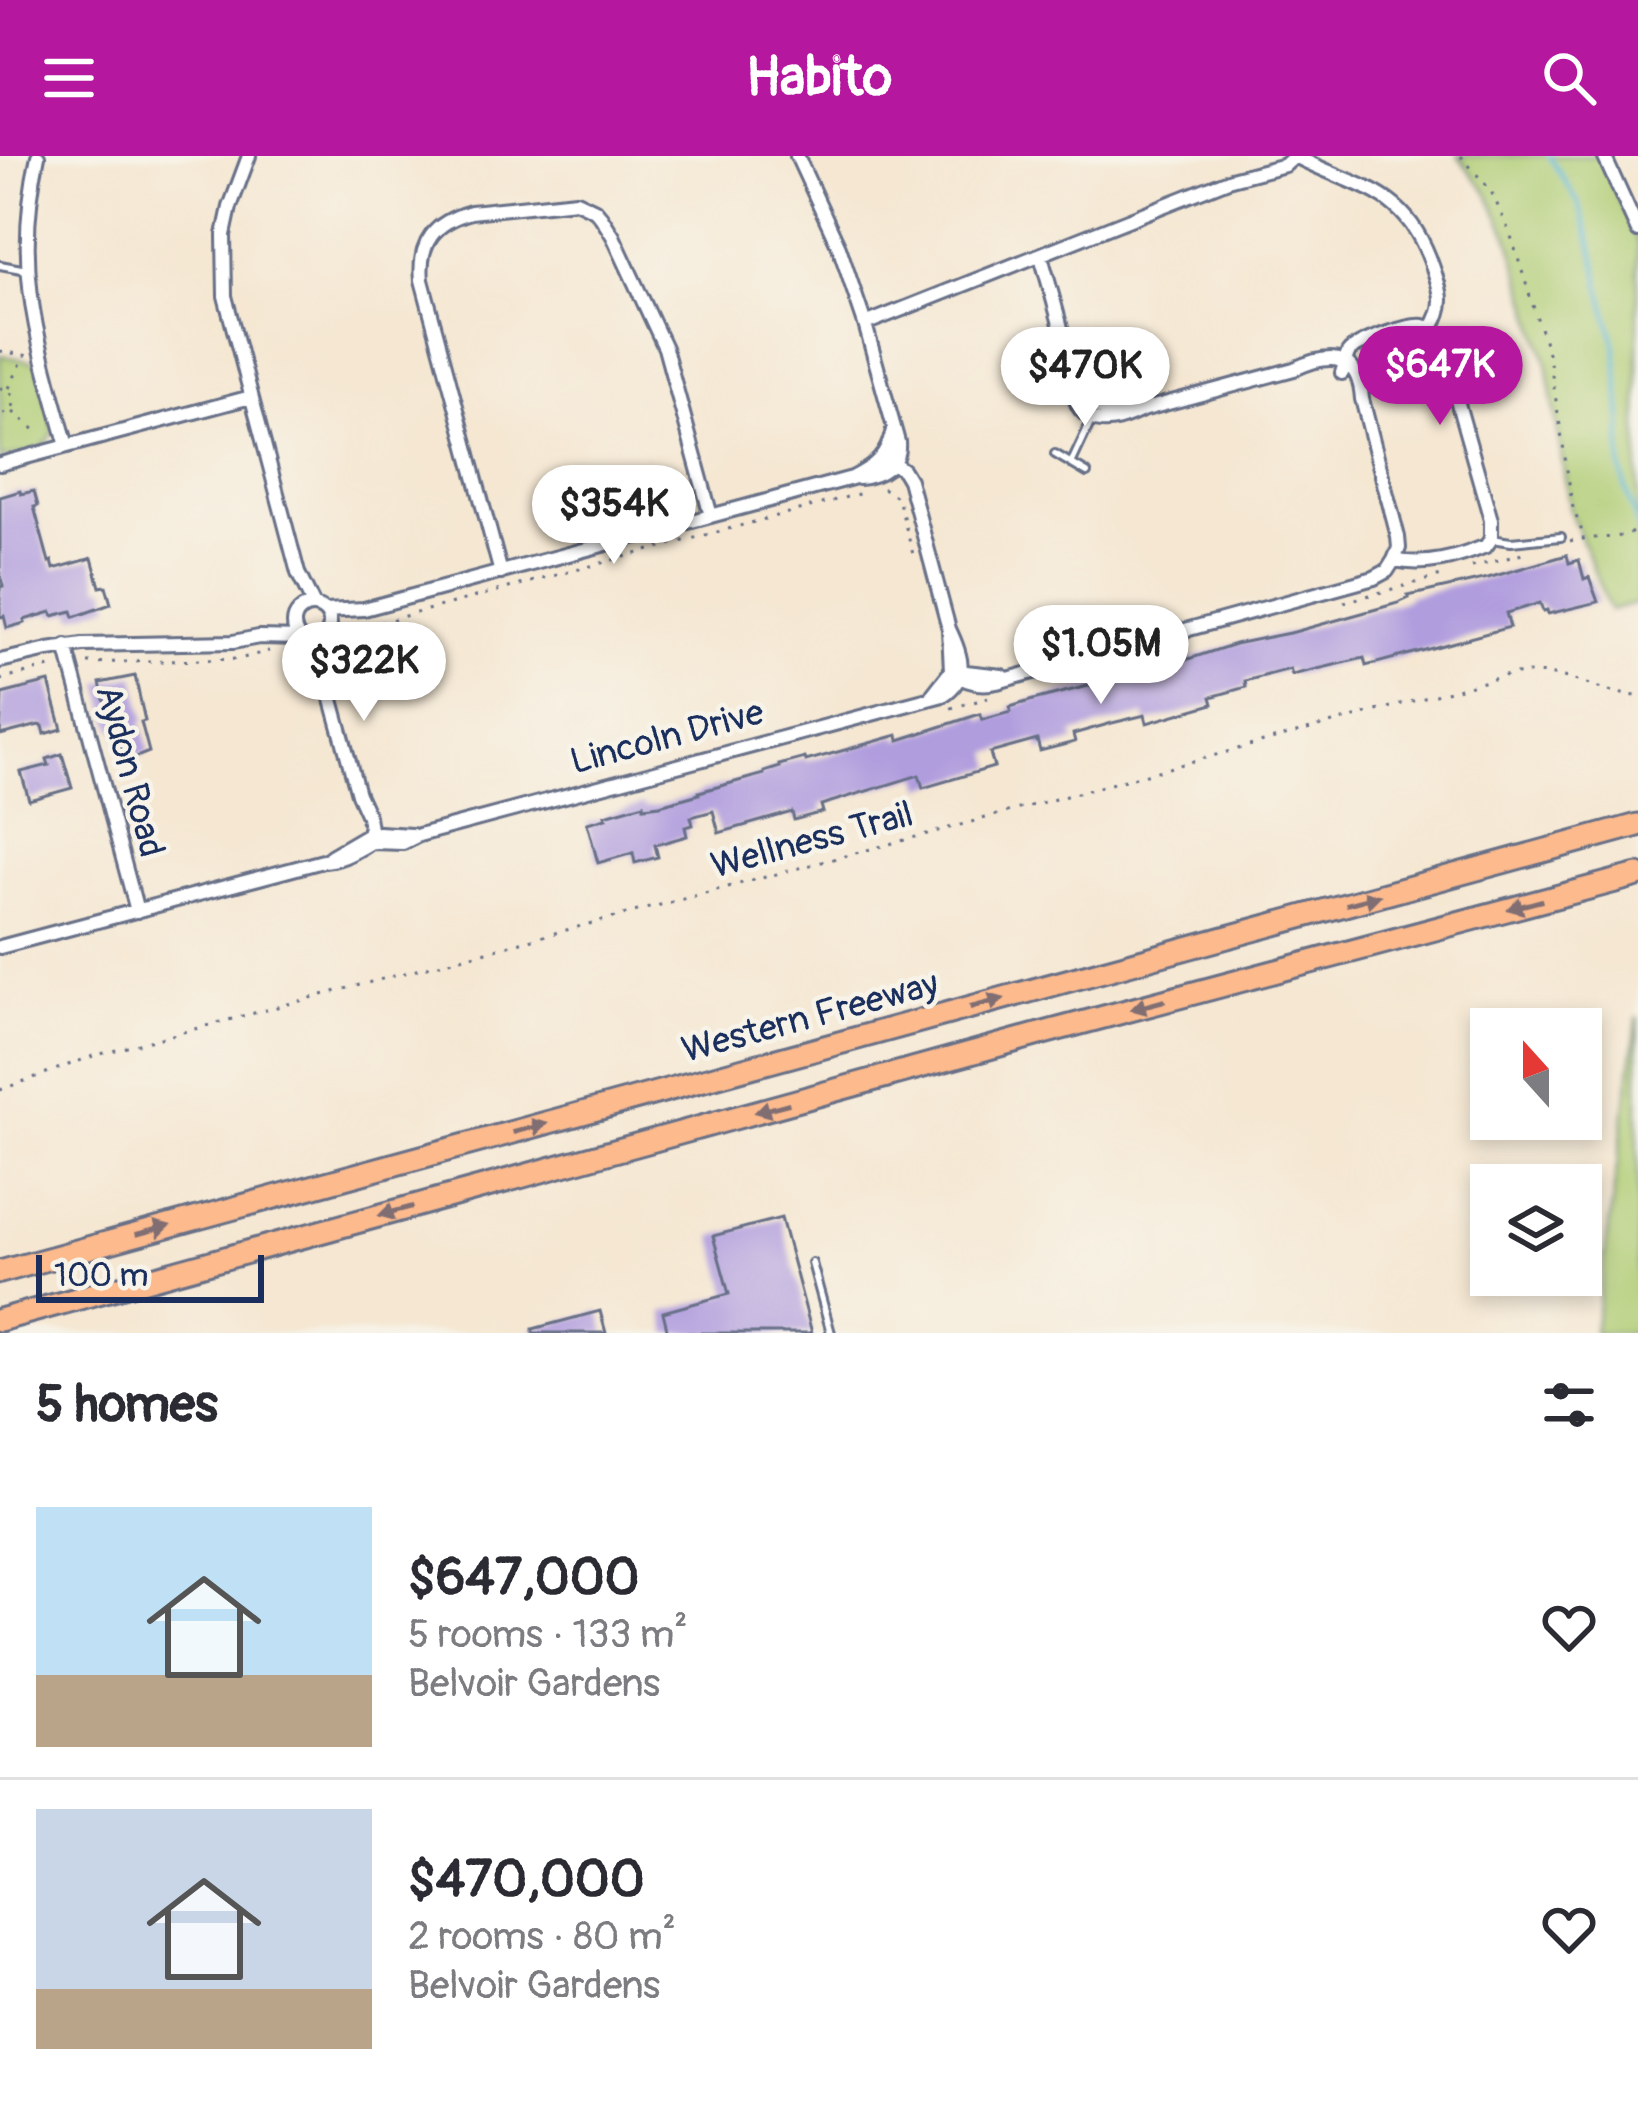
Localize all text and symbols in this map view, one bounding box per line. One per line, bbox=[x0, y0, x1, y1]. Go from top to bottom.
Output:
text: Habito bbox=[746, 44, 892, 112]
icon: menu bbox=[36, 45, 102, 111]
icon: search bbox=[1536, 45, 1602, 111]
pin: $647K bbox=[1356, 326, 1524, 428]
pin: $470K bbox=[1001, 327, 1169, 429]
text: $647K bbox=[1385, 340, 1495, 389]
text: $470K bbox=[1028, 341, 1142, 390]
pin: $354K bbox=[530, 465, 698, 567]
text: $354K bbox=[559, 479, 669, 528]
pin: $1.05M bbox=[1003, 605, 1199, 707]
text: $1.05M bbox=[1041, 619, 1161, 668]
pin: $322K bbox=[280, 622, 448, 724]
text: $322K bbox=[309, 636, 419, 685]
street label: Aydon Road bbox=[85, 680, 175, 862]
street label: Lincoln Drive bbox=[566, 690, 769, 784]
street label: Wellness Trail bbox=[706, 791, 918, 889]
one-way arrow bbox=[1345, 890, 1382, 909]
one-way arrow bbox=[1506, 896, 1543, 915]
street label: Western Freeway bbox=[677, 961, 943, 1073]
one-way arrow bbox=[969, 992, 1006, 1011]
one-way arrow bbox=[1129, 996, 1166, 1015]
north arrow bbox=[1470, 1008, 1602, 1140]
map controls bbox=[1470, 1008, 1602, 1296]
one-way arrow bbox=[753, 1099, 790, 1118]
one-way arrow bbox=[511, 1117, 548, 1136]
button: layers bbox=[1470, 1164, 1602, 1296]
one-way arrow bbox=[377, 1203, 414, 1222]
one-way arrow bbox=[135, 1220, 172, 1239]
scale bar bbox=[36, 1249, 264, 1302]
text: 100 m bbox=[54, 1255, 148, 1296]
icon: filters bbox=[1536, 1372, 1602, 1438]
text: 5 homes bbox=[36, 1373, 218, 1437]
text: $647,000 bbox=[408, 1546, 639, 1610]
icon: home bbox=[132, 1555, 276, 1699]
icon: heart bbox=[1536, 1594, 1602, 1660]
text: 5 rooms · 133 m² bbox=[408, 1610, 688, 1659]
text: Belvoir Gardens bbox=[408, 1659, 660, 1708]
text: $470,000 bbox=[408, 1848, 645, 1912]
icon: home bbox=[132, 1857, 276, 2001]
icon: heart bbox=[1536, 1896, 1602, 1962]
text: 2 rooms · 80 m² bbox=[408, 1912, 676, 1961]
text: Belvoir Gardens bbox=[408, 1961, 660, 2010]

